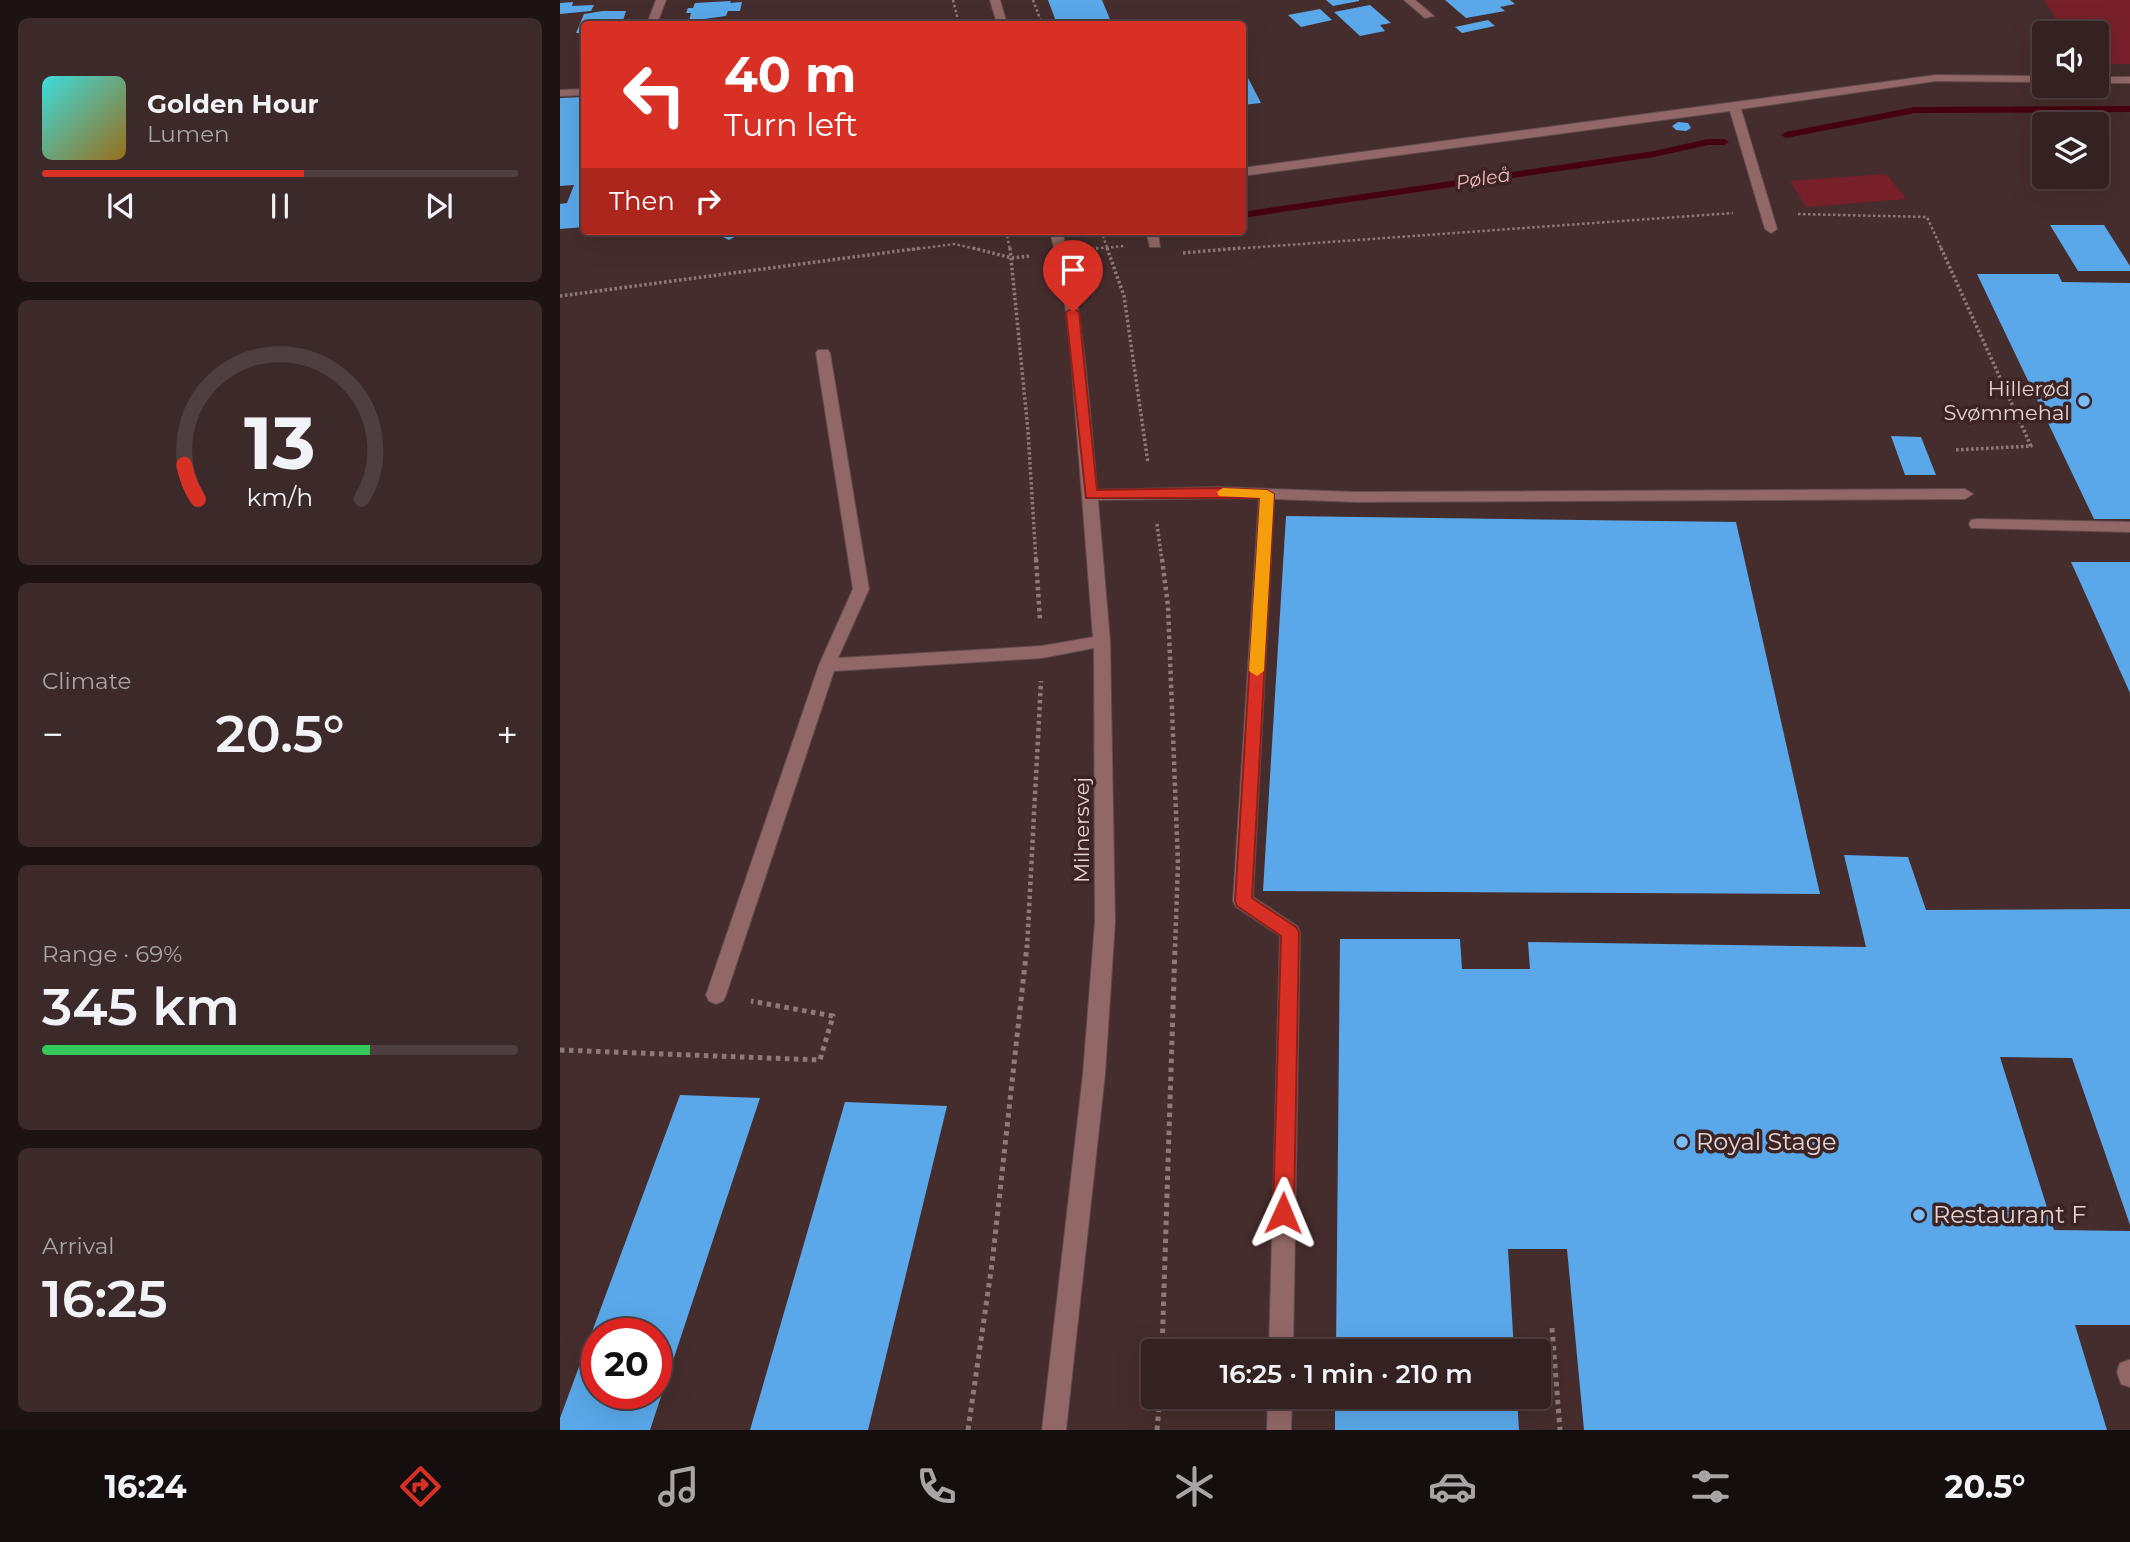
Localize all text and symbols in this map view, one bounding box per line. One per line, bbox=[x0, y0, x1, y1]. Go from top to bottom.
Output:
map controls bbox=[2032, 21, 2109, 189]
button: sound bbox=[2032, 21, 2109, 98]
text: 40 m bbox=[724, 45, 856, 104]
icon: left bbox=[609, 49, 700, 140]
text: Golden Hour bbox=[147, 88, 319, 120]
text: Turn left bbox=[724, 105, 858, 144]
button: layers bbox=[2032, 112, 2109, 189]
text: Lumen bbox=[147, 120, 230, 148]
water label: Pøleå bbox=[1454, 163, 1512, 194]
icon: right bbox=[689, 182, 727, 220]
text: Then bbox=[609, 185, 675, 217]
icon: previous bbox=[102, 187, 140, 225]
icon: pause bbox=[261, 187, 299, 225]
icon: next bbox=[420, 187, 458, 225]
pin bbox=[1043, 240, 1103, 312]
icon: arrive bbox=[1054, 251, 1092, 289]
place label: Hillerød Svømmehal bbox=[1944, 376, 2070, 425]
marker: Hillerød Svømmehal bbox=[2076, 393, 2092, 409]
text: 13 bbox=[244, 399, 316, 487]
text: km/h bbox=[247, 481, 313, 511]
text: Climate bbox=[42, 667, 131, 695]
text: 20.5° bbox=[216, 702, 344, 765]
text: − bbox=[42, 711, 64, 758]
text: + bbox=[496, 711, 518, 758]
street label: Milnersvej bbox=[1069, 777, 1094, 883]
text: Range · 69% bbox=[42, 940, 182, 968]
text: 345 km bbox=[42, 975, 240, 1038]
place label: Royal Stage bbox=[1696, 1127, 1837, 1156]
marker: Royal Stage bbox=[1674, 1134, 1690, 1150]
position arrow bbox=[1246, 1176, 1320, 1250]
place label: Restaurant F bbox=[1933, 1200, 2086, 1229]
marker: Restaurant F bbox=[1911, 1207, 1927, 1223]
text: Arrival bbox=[42, 1232, 115, 1260]
text: 16:25 bbox=[42, 1267, 168, 1330]
speed limit sign: 20 bbox=[581, 1318, 672, 1409]
text: 16:25 · 1 min · 210 m bbox=[1219, 1358, 1473, 1390]
icon: directions bbox=[396, 1462, 445, 1511]
icon: music bbox=[654, 1462, 703, 1511]
icon: phone bbox=[912, 1462, 961, 1511]
icon: climate bbox=[1170, 1462, 1219, 1511]
icon: car bbox=[1428, 1462, 1477, 1511]
icon: filters bbox=[1686, 1462, 1735, 1511]
text: 16:24 bbox=[105, 1467, 187, 1506]
text: 20.5° bbox=[1945, 1467, 2025, 1506]

